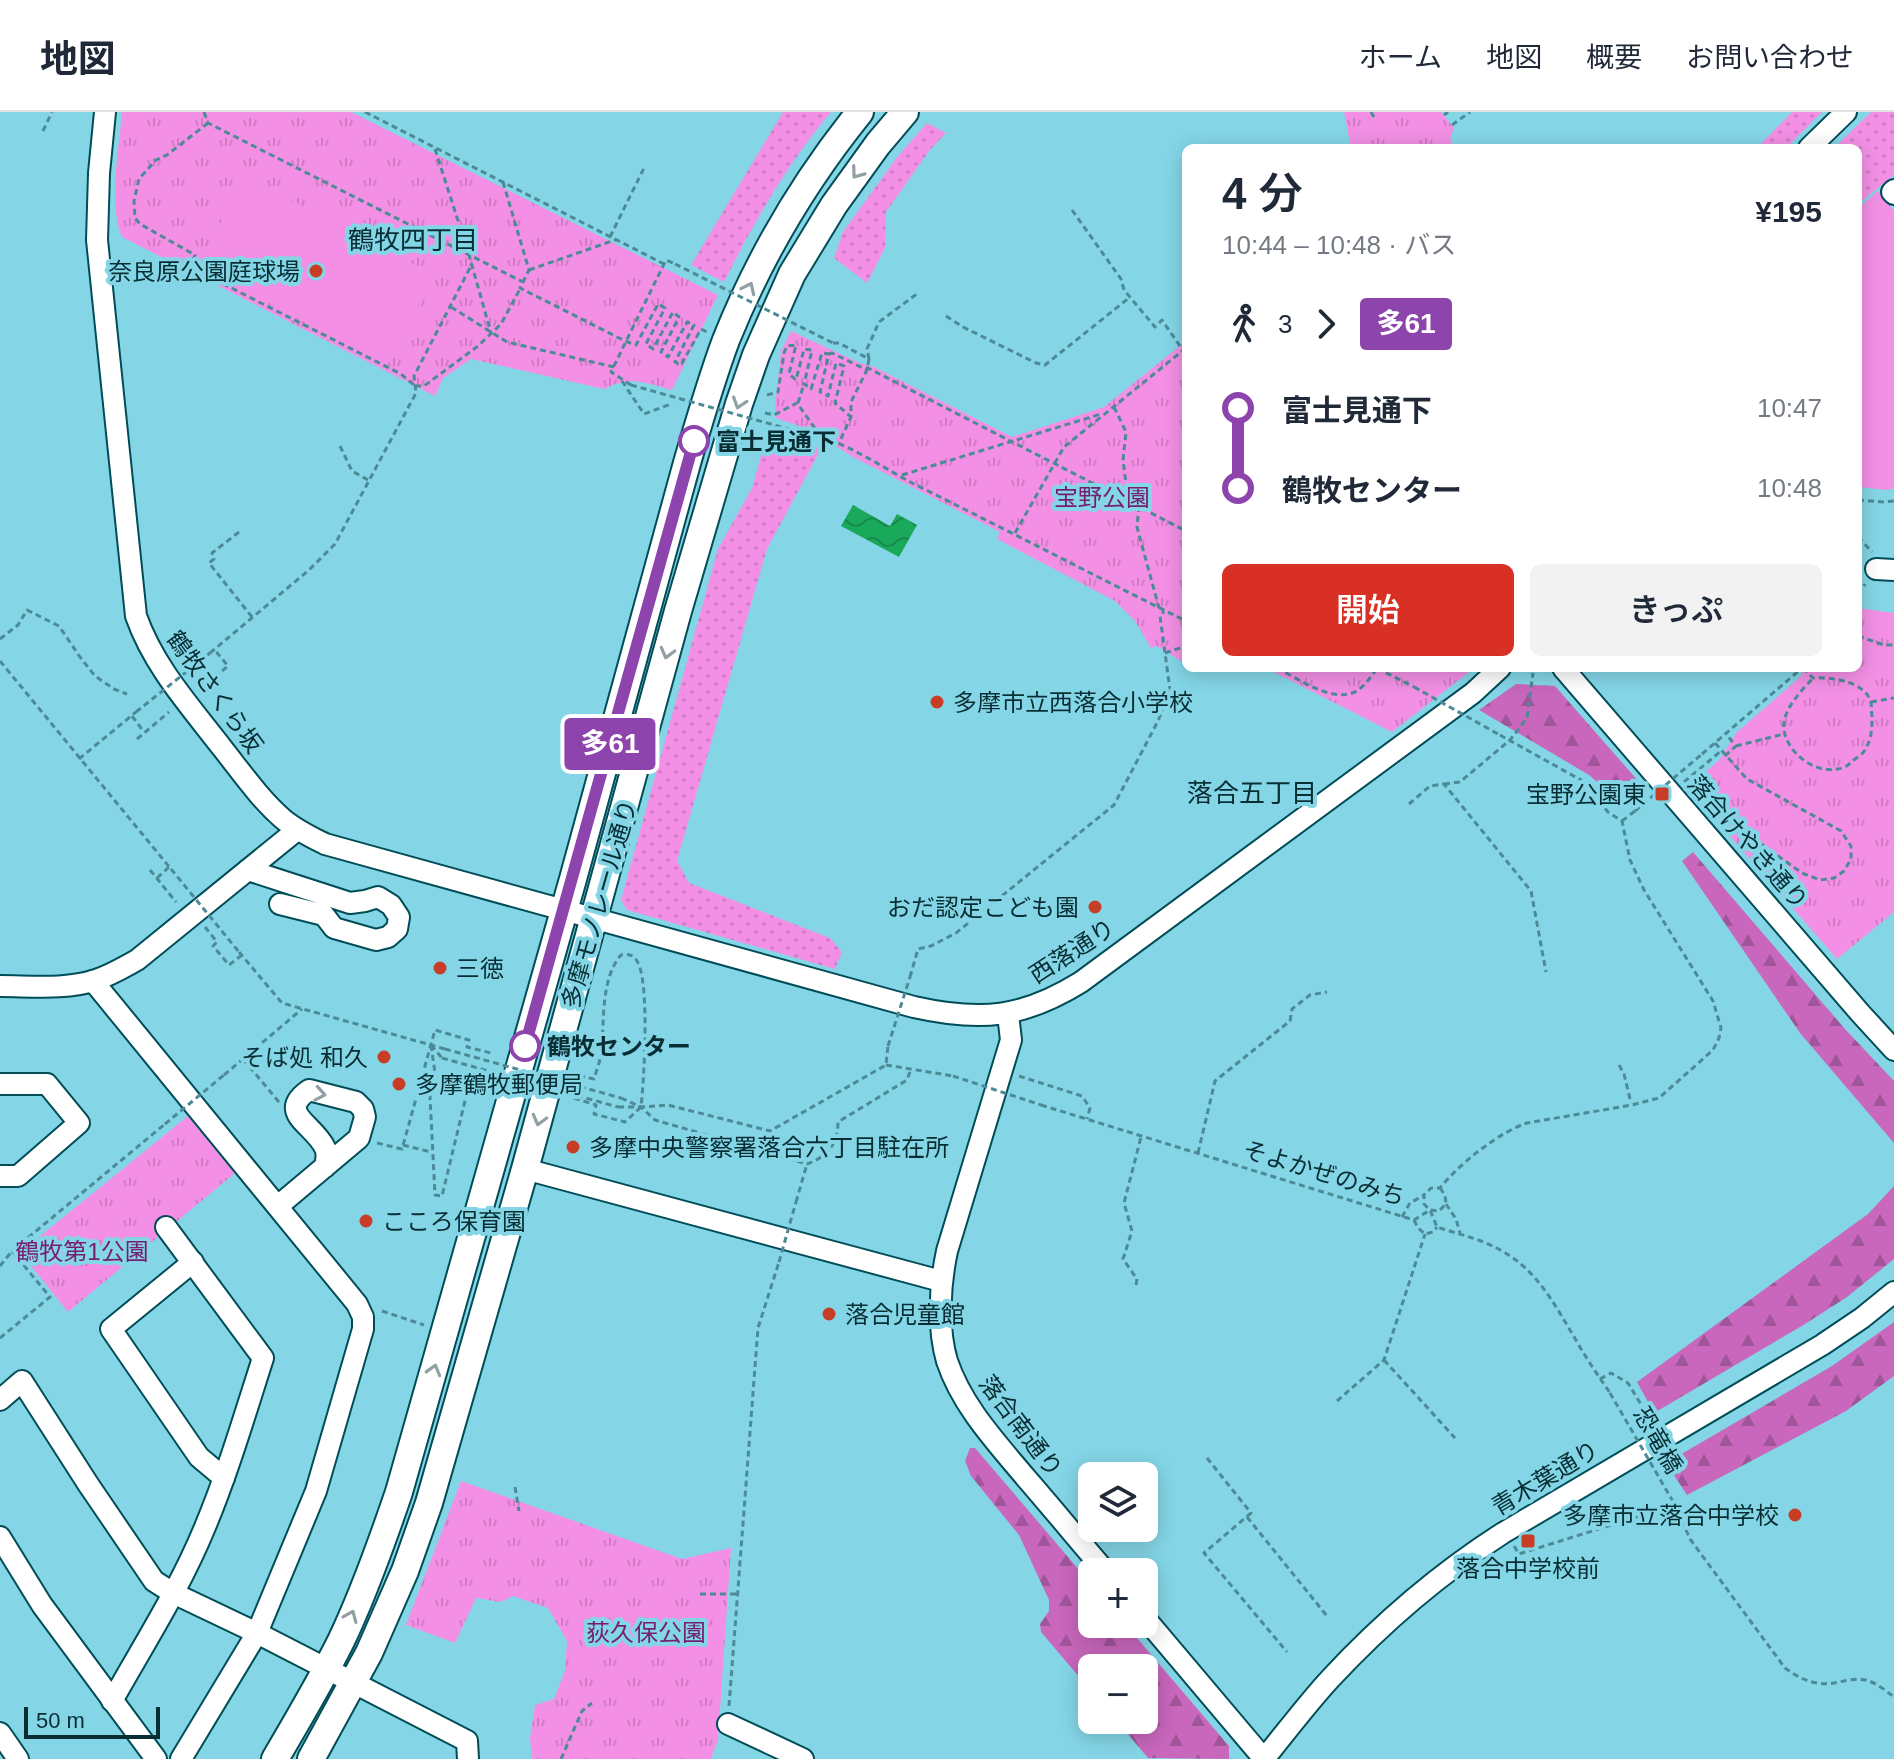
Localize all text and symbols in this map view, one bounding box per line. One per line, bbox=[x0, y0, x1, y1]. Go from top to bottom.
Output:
text: 地図 bbox=[40, 38, 116, 80]
text: ホーム bbox=[1359, 42, 1442, 73]
text: 地図 bbox=[1486, 42, 1542, 73]
text: 概要 bbox=[1586, 42, 1642, 73]
text: お問い合わせ bbox=[1686, 42, 1854, 73]
one-way arrow bbox=[852, 164, 867, 179]
text: 4 分 bbox=[1222, 169, 1303, 218]
text: ¥195 bbox=[1755, 195, 1822, 228]
district label: 鶴牧四丁目 bbox=[348, 225, 478, 255]
text: 10:44 – 10:48 · バス bbox=[1222, 230, 1456, 260]
place label: 奈良原公園庭球場 bbox=[108, 258, 300, 285]
marker: 奈良原公園庭球場 bbox=[307, 262, 325, 280]
one-way arrow bbox=[739, 281, 755, 296]
icon: walk bbox=[1222, 302, 1266, 346]
icon: forward bbox=[1304, 302, 1348, 346]
text: 多61 bbox=[1376, 308, 1436, 339]
text: 3 bbox=[1278, 309, 1292, 339]
text: 10:47 bbox=[1757, 393, 1822, 423]
text: 富士見通下 bbox=[1282, 394, 1432, 427]
one-way arrow bbox=[733, 396, 749, 410]
marker: 富士見通下 bbox=[679, 426, 709, 456]
place label: 富士見通下 bbox=[716, 428, 836, 455]
text: 10:48 bbox=[1757, 473, 1822, 503]
text: 鶴牧センター bbox=[1282, 474, 1462, 507]
park label: 宝野公園 bbox=[1054, 484, 1150, 511]
button: 開始 bbox=[1222, 564, 1514, 656]
button: きっぷ bbox=[1530, 564, 1822, 656]
street label: 鶴牧さくら坂 bbox=[162, 626, 268, 758]
one-way arrow bbox=[660, 646, 677, 660]
place label: 多摩市立西落合小学校 bbox=[953, 689, 1193, 716]
marker: 多摩市立西落合小学校 bbox=[928, 693, 946, 711]
line badge: 多61 bbox=[564, 718, 656, 770]
text: 多61 bbox=[580, 728, 640, 759]
street label: 落合けやき通り bbox=[1683, 770, 1813, 914]
district label: 落合五丁目 bbox=[1187, 778, 1317, 808]
place label: 宝野公園東 bbox=[1526, 781, 1646, 808]
marker: 宝野公園東 bbox=[1653, 785, 1671, 803]
street label: 多摩モノレール通り bbox=[556, 796, 642, 1012]
place label: おだ認定こども園 bbox=[887, 894, 1079, 921]
marker: おだ認定こども園 bbox=[1086, 898, 1104, 916]
street label: 西落通り bbox=[1024, 914, 1120, 988]
place label: 三徳 bbox=[456, 955, 504, 982]
marker: 三徳 bbox=[431, 959, 449, 977]
marker: 鶴牧センター bbox=[510, 1031, 540, 1061]
place label: 鶴牧センター bbox=[547, 1033, 691, 1060]
place label: そば処 和久 bbox=[241, 1044, 368, 1071]
marker: そば処 和久 bbox=[375, 1048, 393, 1066]
place label: 多摩鶴牧郵便局 bbox=[415, 1071, 583, 1098]
marker: 多摩鶴牧郵便局 bbox=[390, 1075, 408, 1093]
one-way arrow bbox=[313, 1084, 327, 1101]
one-way arrow bbox=[531, 1112, 548, 1126]
place label: 多摩中央警察署落合六丁目駐在所 bbox=[589, 1134, 949, 1161]
street label: そよかぜのみち bbox=[1240, 1136, 1408, 1210]
marker: 多摩中央警察署落合六丁目駐在所 bbox=[564, 1138, 582, 1156]
place label: こころ保育園 bbox=[382, 1208, 526, 1235]
marker: こころ保育園 bbox=[357, 1212, 375, 1230]
park label: 鶴牧第1公園 bbox=[15, 1238, 149, 1265]
place label: 落合児童館 bbox=[845, 1301, 965, 1328]
marker: 落合児童館 bbox=[820, 1305, 838, 1323]
one-way arrow bbox=[424, 1364, 441, 1378]
street label: 落合南通り bbox=[974, 1370, 1068, 1482]
street label: 恐竜橋 bbox=[1628, 1402, 1688, 1478]
street label: 青木葉通り bbox=[1487, 1436, 1603, 1520]
map controls bbox=[1078, 1462, 1158, 1734]
button: layers bbox=[1078, 1462, 1158, 1542]
place label: 多摩市立落合中学校 bbox=[1563, 1502, 1779, 1529]
marker: 多摩市立落合中学校 bbox=[1786, 1506, 1804, 1524]
marker: 落合中学校前 bbox=[1519, 1532, 1537, 1550]
place label: 落合中学校前 bbox=[1456, 1555, 1600, 1582]
button: + bbox=[1078, 1558, 1158, 1638]
one-way arrow bbox=[342, 1610, 358, 1624]
park label: 荻久保公園 bbox=[586, 1619, 706, 1646]
button: − bbox=[1078, 1654, 1158, 1734]
scale bar bbox=[24, 1703, 160, 1739]
text: 50 m bbox=[36, 1708, 85, 1733]

